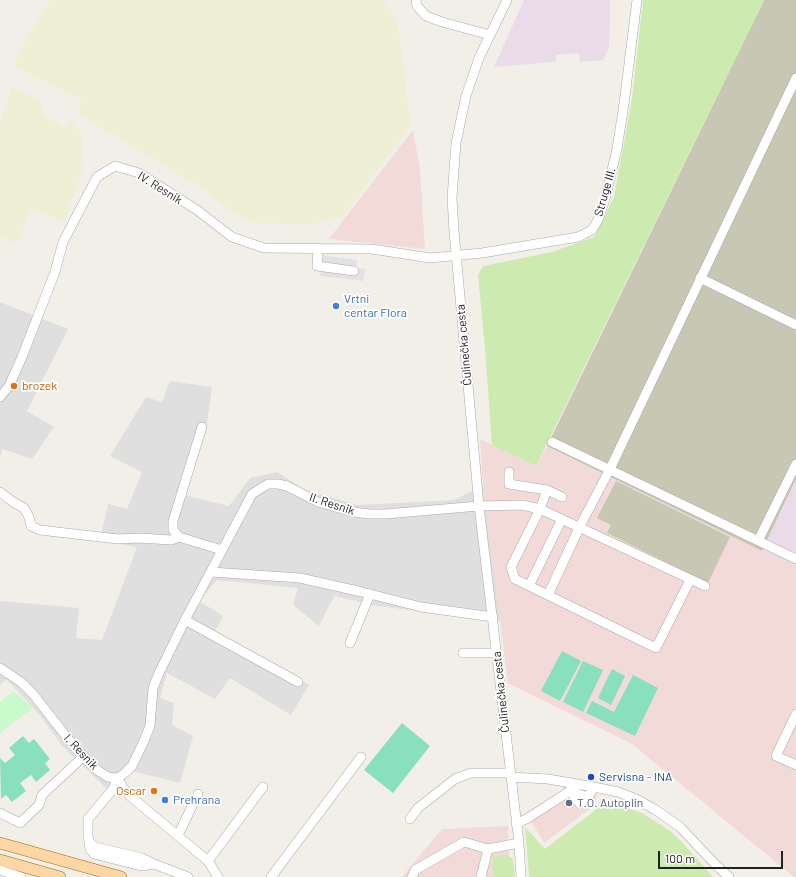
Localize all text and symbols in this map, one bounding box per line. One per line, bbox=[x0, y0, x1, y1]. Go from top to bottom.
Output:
street label: Struge III. bbox=[591, 166, 619, 218]
street label: IV. Resnik bbox=[135, 169, 185, 207]
place label: Vrtni centar Flora bbox=[344, 292, 407, 320]
marker: Vrtni centar Flora bbox=[331, 301, 341, 311]
street label: Čulinečka cesta bbox=[453, 304, 475, 386]
place label: brozek bbox=[22, 379, 57, 393]
marker: brozek bbox=[9, 381, 19, 391]
street label: II. Resnik bbox=[307, 490, 357, 518]
street label: Čulinečka cesta bbox=[490, 651, 512, 733]
street label: I. Resnik bbox=[61, 731, 101, 773]
place label: Servisna - INA bbox=[599, 770, 672, 784]
marker: Servisna - INA bbox=[586, 772, 596, 782]
place label: Oscar bbox=[116, 784, 146, 798]
marker: Oscar bbox=[149, 786, 159, 796]
place label: Prehrana bbox=[173, 793, 220, 807]
marker: Prehrana bbox=[160, 795, 170, 805]
place label: T.O. Autoplin bbox=[577, 796, 643, 810]
marker: T.O. Autoplin bbox=[564, 798, 574, 808]
scale bar bbox=[660, 843, 785, 869]
text: 100 m bbox=[665, 851, 695, 865]

